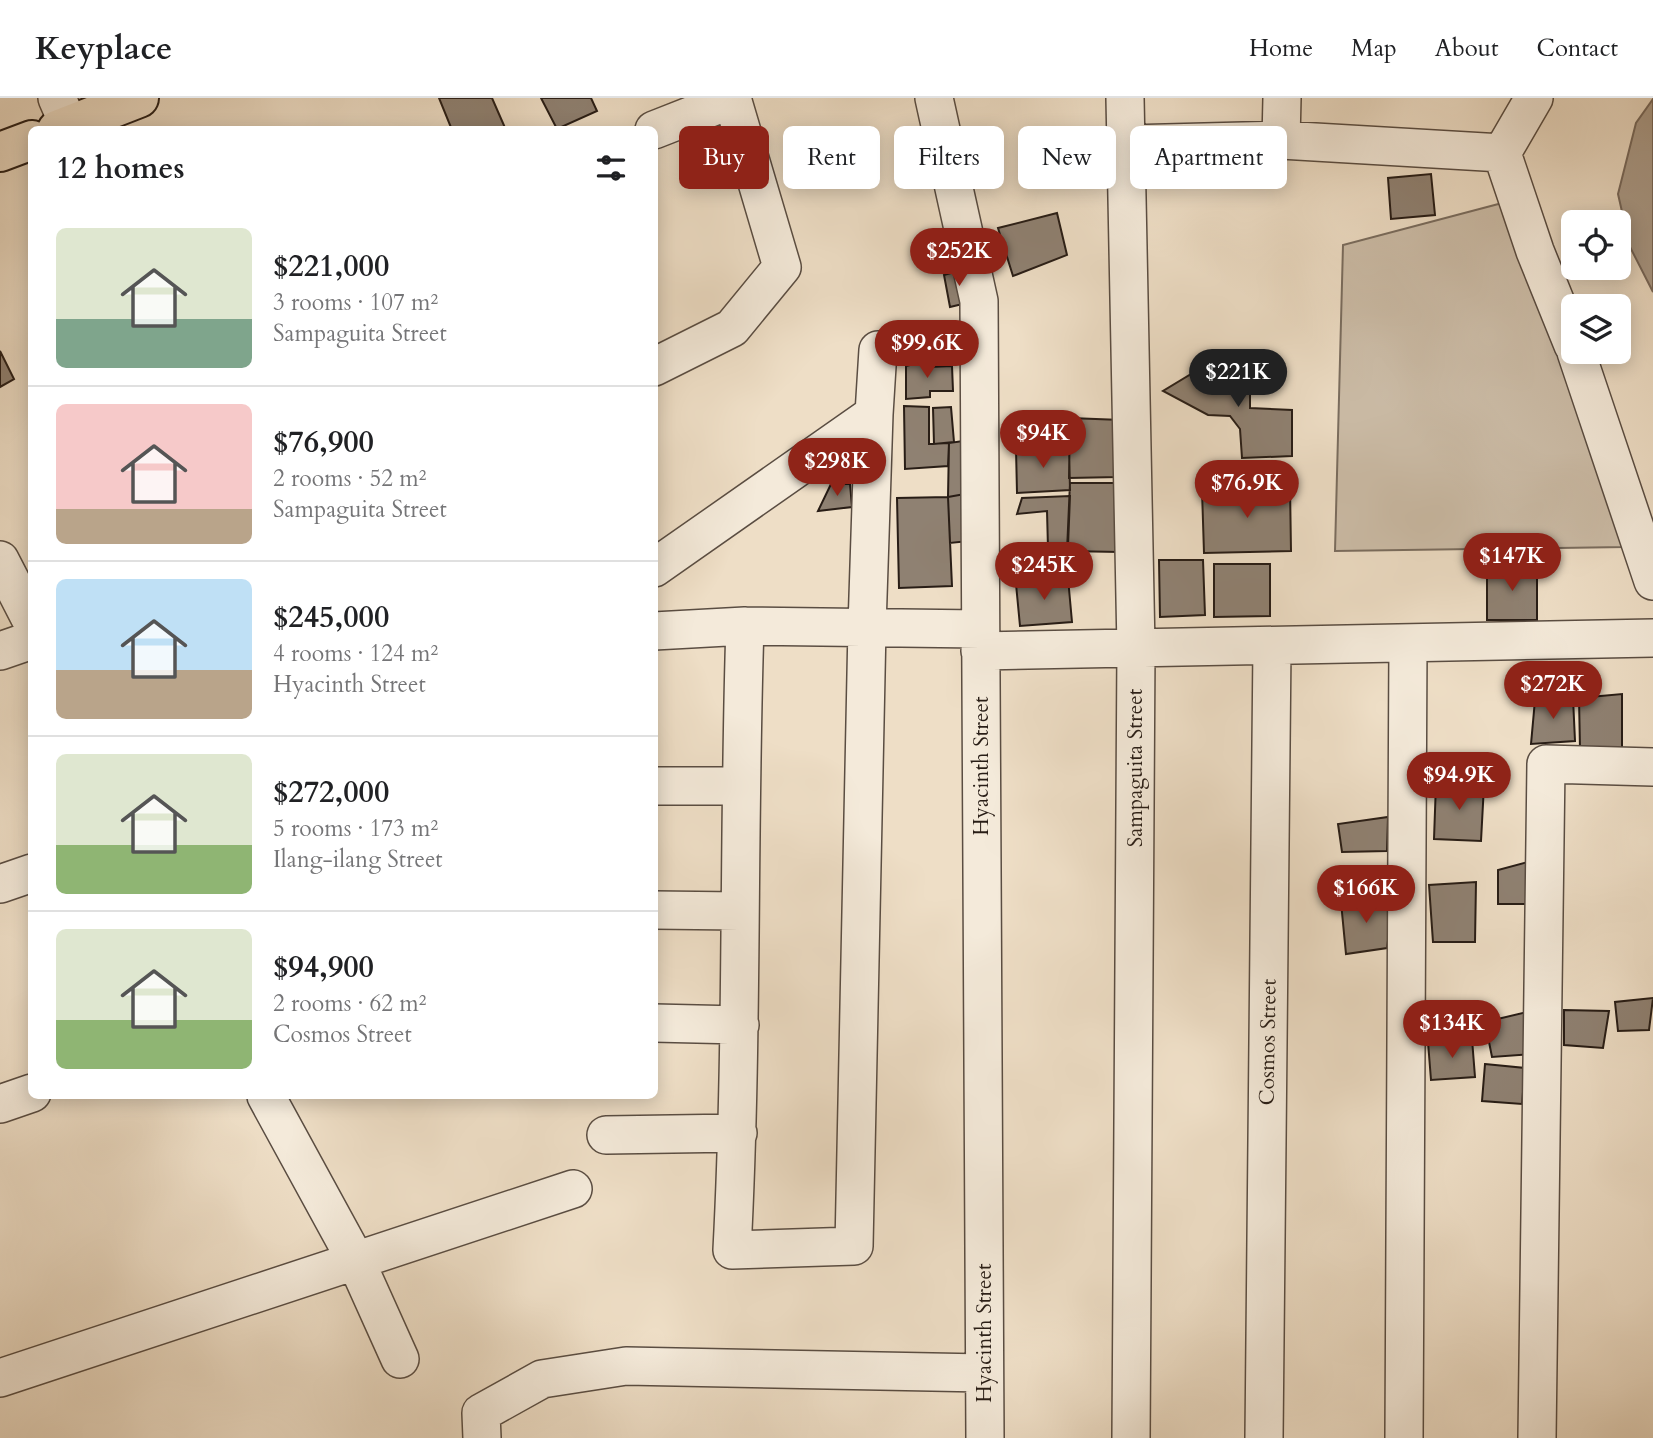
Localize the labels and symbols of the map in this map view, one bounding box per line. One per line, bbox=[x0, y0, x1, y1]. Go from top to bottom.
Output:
pin: $252K bbox=[910, 228, 1008, 288]
pin: $99.6K bbox=[870, 320, 984, 380]
pin: $221K bbox=[1189, 350, 1287, 409]
pin: $94K bbox=[1002, 410, 1084, 470]
pin: $298K bbox=[788, 438, 886, 498]
pin: $76.9K bbox=[1190, 460, 1304, 520]
pin: $147K bbox=[1463, 533, 1561, 593]
pin: $245K bbox=[995, 542, 1093, 602]
pin: $272K bbox=[1504, 662, 1602, 721]
street label: Sampaguita Street bbox=[1121, 688, 1150, 847]
street label: Hyacinth Street bbox=[967, 696, 996, 836]
pin: $94.9K bbox=[1402, 752, 1516, 812]
pin: $166K bbox=[1317, 866, 1415, 925]
street label: Cosmos Street bbox=[1252, 978, 1284, 1106]
pin: $134K bbox=[1403, 1000, 1501, 1060]
street label: Hyacinth Street bbox=[970, 1263, 999, 1403]

